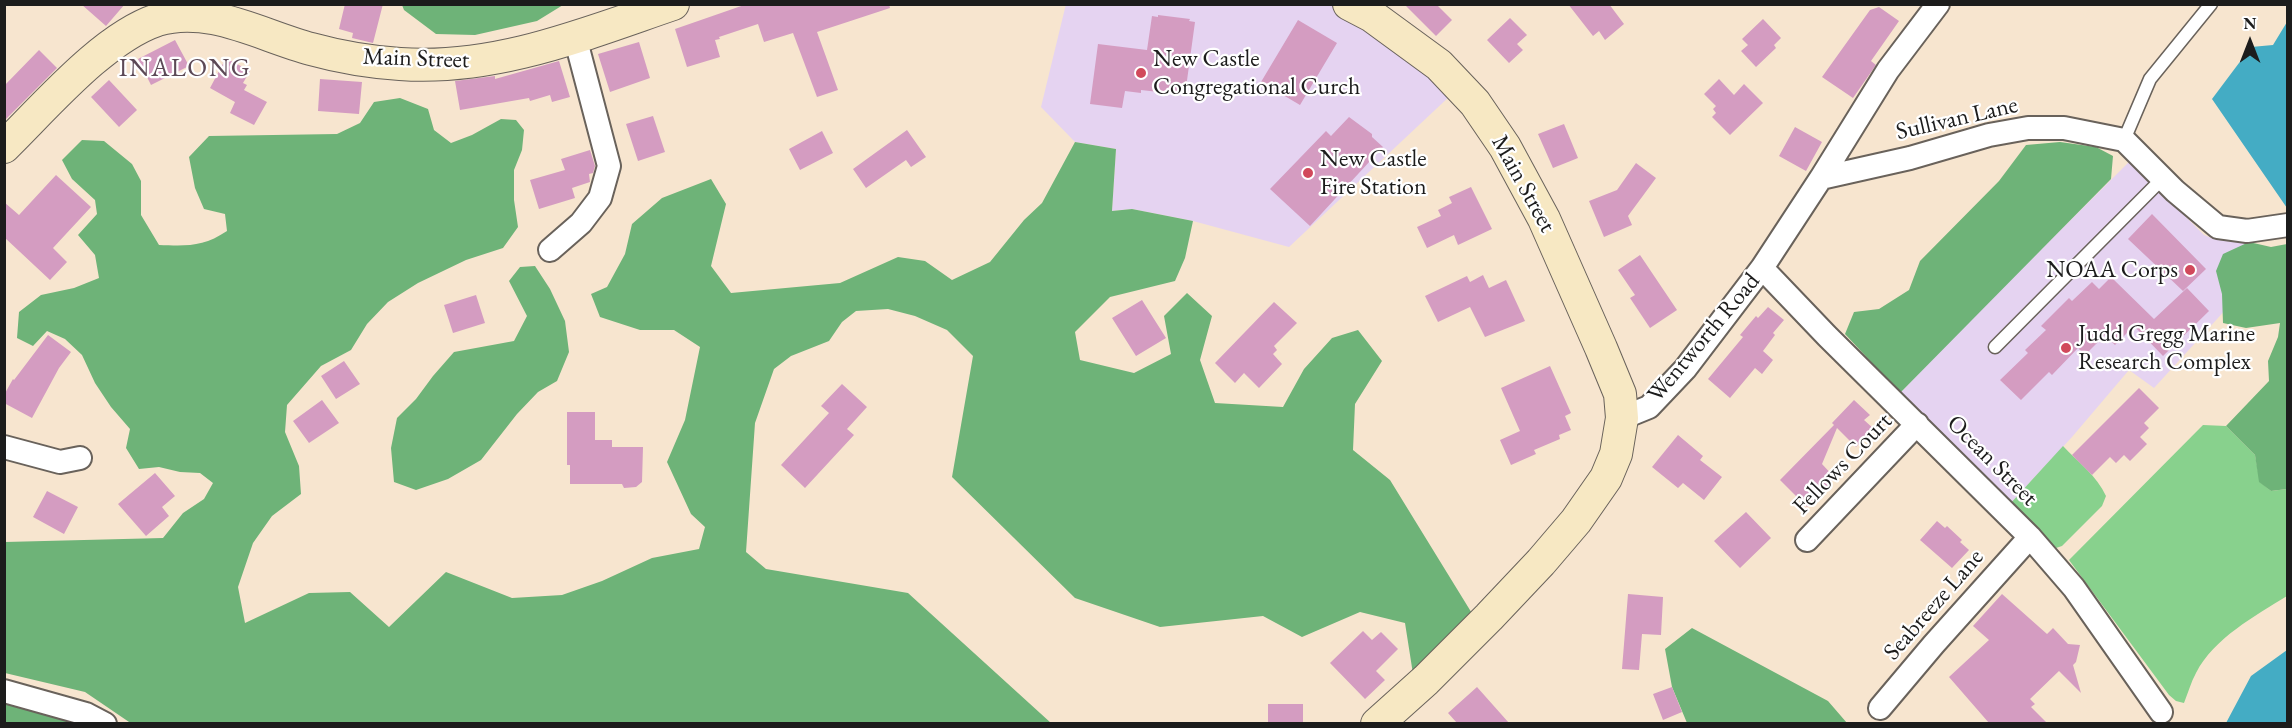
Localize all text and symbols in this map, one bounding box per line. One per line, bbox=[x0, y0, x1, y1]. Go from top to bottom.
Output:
north arrow bbox=[2220, 12, 2280, 72]
text: N bbox=[2244, 13, 2256, 34]
street label: Main Street bbox=[362, 43, 470, 75]
place label: New Castle Congregational Curch bbox=[1153, 45, 1360, 101]
district label: INALONG bbox=[119, 53, 251, 85]
marker: New Castle Congregational Curch bbox=[1134, 66, 1148, 80]
street label: Sullivan Lane bbox=[1893, 91, 2021, 147]
street label: Main Street bbox=[1485, 130, 1561, 238]
place label: New Castle Fire Station bbox=[1320, 145, 1427, 201]
marker: New Castle Fire Station bbox=[1301, 166, 1315, 180]
place label: NOAA Corps bbox=[2046, 256, 2178, 284]
marker: NOAA Corps bbox=[2183, 263, 2197, 277]
street label: Wentworth Road bbox=[1642, 268, 1766, 408]
place label: Judd Gregg Marine Research Complex bbox=[2078, 320, 2255, 376]
marker: Judd Gregg Marine Research Complex bbox=[2059, 341, 2073, 355]
street label: Fellows Court bbox=[1787, 407, 1899, 521]
street label: Ocean Street bbox=[1941, 410, 2043, 512]
street label: Seabreeze Lane bbox=[1878, 544, 1990, 666]

